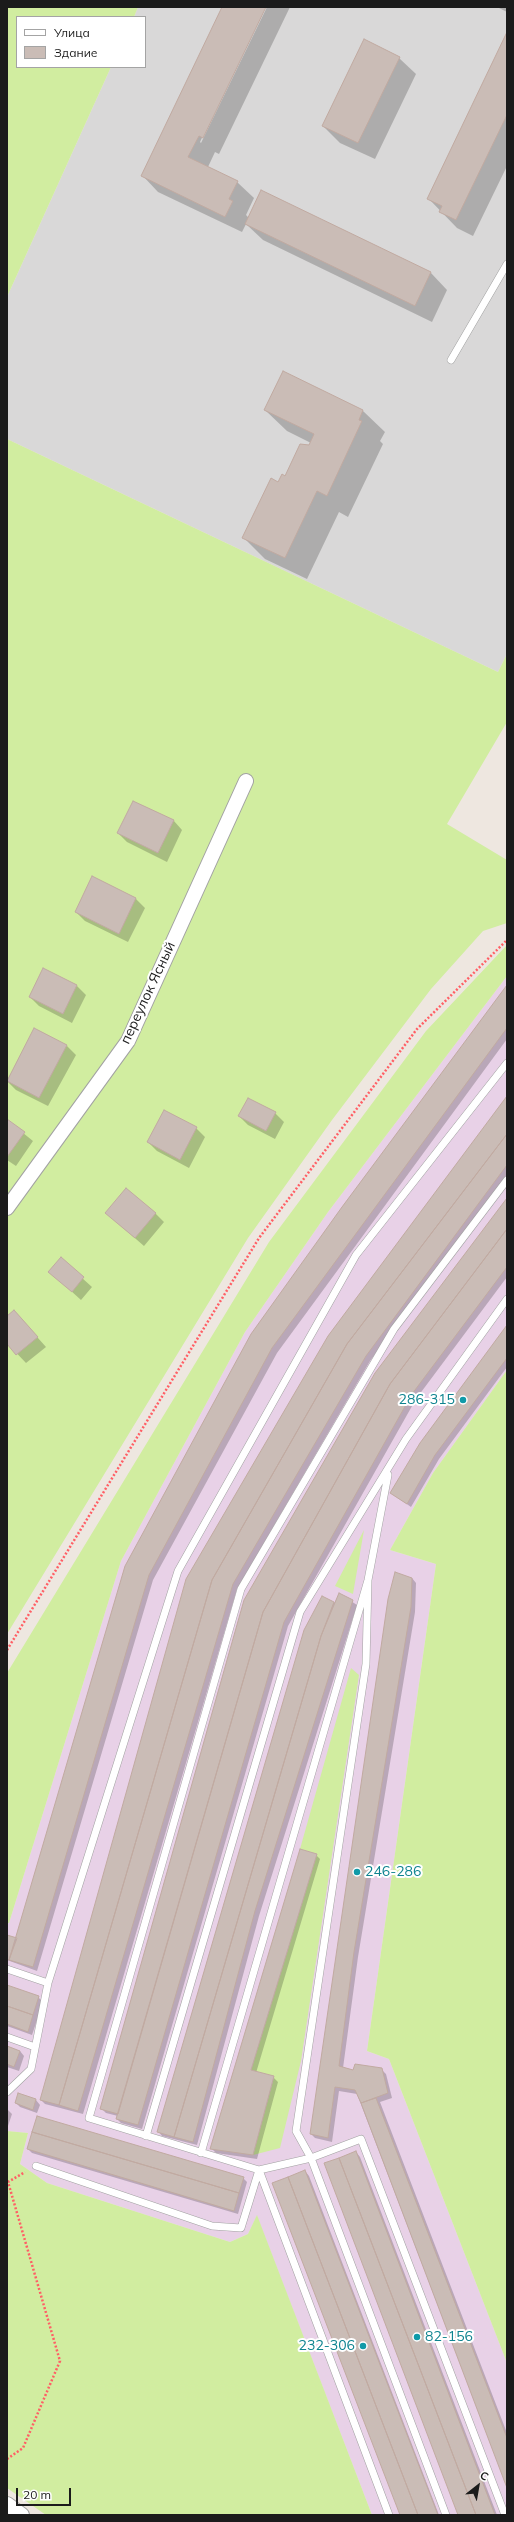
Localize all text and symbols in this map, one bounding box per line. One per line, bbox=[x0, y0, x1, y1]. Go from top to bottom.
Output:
legend bbox=[16, 16, 146, 68]
text: Улица bbox=[54, 25, 90, 40]
text: Здание bbox=[54, 45, 97, 60]
street label: переулок Ясный bbox=[117, 939, 179, 1047]
place label: 286-315 bbox=[399, 1392, 455, 1408]
marker: 286-315 bbox=[458, 1395, 468, 1405]
place label: 246-286 bbox=[365, 1864, 421, 1880]
marker: 246-286 bbox=[352, 1867, 362, 1877]
place label: 82-156 bbox=[425, 2329, 473, 2345]
marker: 82-156 bbox=[412, 2332, 422, 2342]
place label: 232-306 bbox=[299, 2338, 355, 2354]
marker: 232-306 bbox=[358, 2341, 368, 2351]
north arrow bbox=[458, 2466, 498, 2506]
text: С bbox=[477, 2468, 491, 2484]
scale bar bbox=[18, 2480, 73, 2506]
text: 20 m bbox=[23, 2487, 51, 2502]

